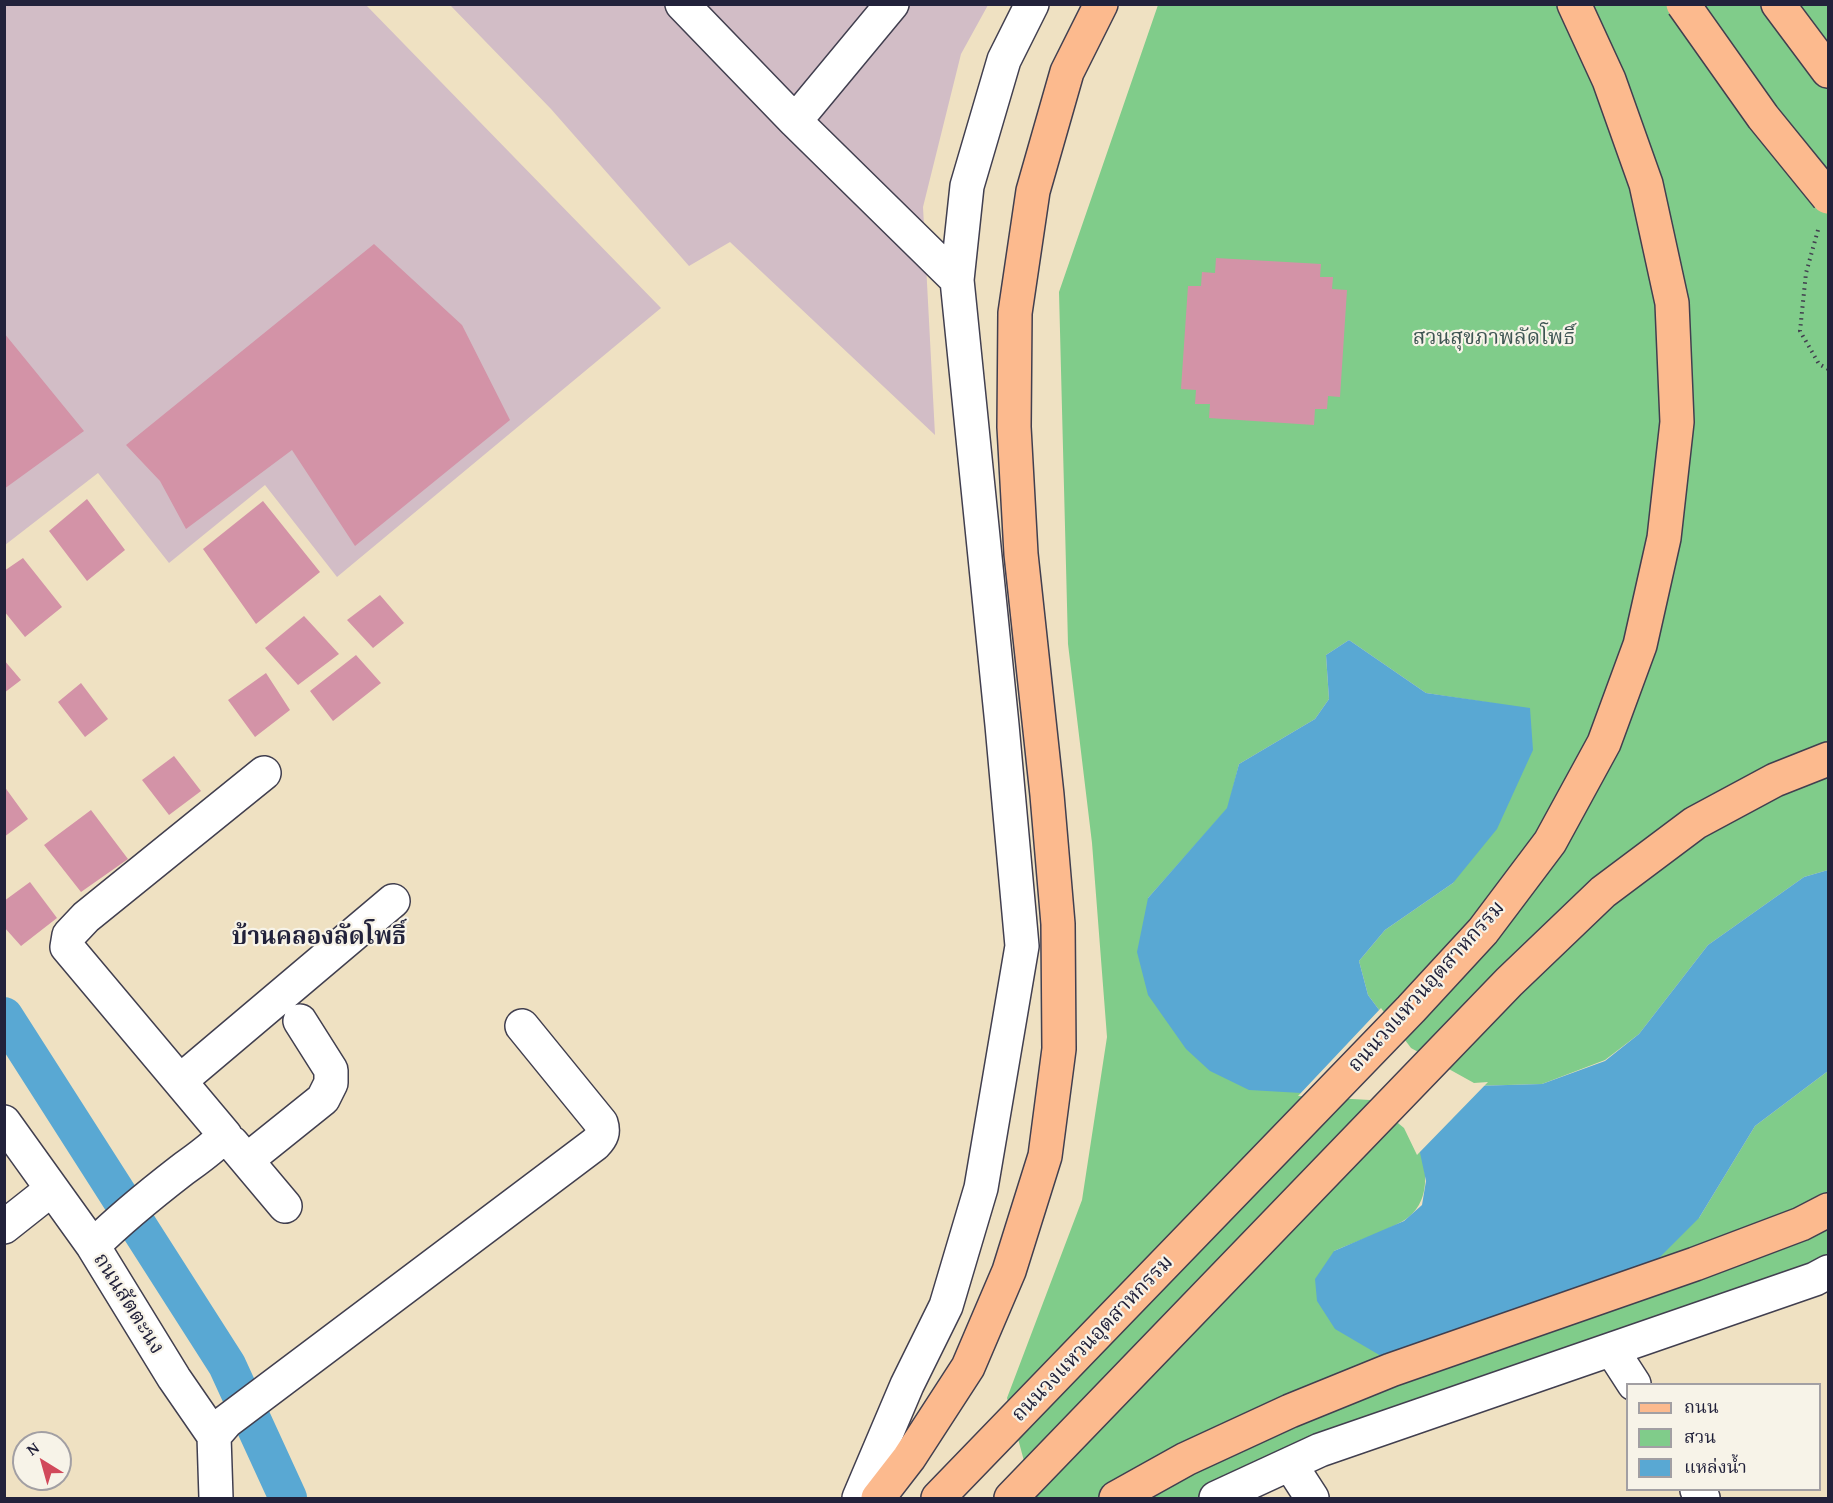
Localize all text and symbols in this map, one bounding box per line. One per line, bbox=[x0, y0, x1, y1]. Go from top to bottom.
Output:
park label: สวนสุขภาพลัดโพธิ์ bbox=[1413, 326, 1575, 352]
street label: ถนนวงแหวนอุตสาหกรรม bbox=[1343, 896, 1511, 1078]
district label: บ้านคลองลัดโพธิ์ bbox=[232, 924, 406, 952]
street label: ถนนสัตตะนง bbox=[87, 1249, 169, 1359]
street label: ถนนวงแหวนอุตสาหกรรม bbox=[1007, 1250, 1179, 1428]
legend bbox=[1626, 1383, 1821, 1491]
text: ถนน bbox=[1684, 1393, 1719, 1420]
text: สวน bbox=[1684, 1423, 1716, 1450]
north arrow bbox=[12, 1431, 72, 1491]
text: N bbox=[21, 1435, 44, 1461]
text: แหล่งน้ำ bbox=[1684, 1453, 1747, 1480]

